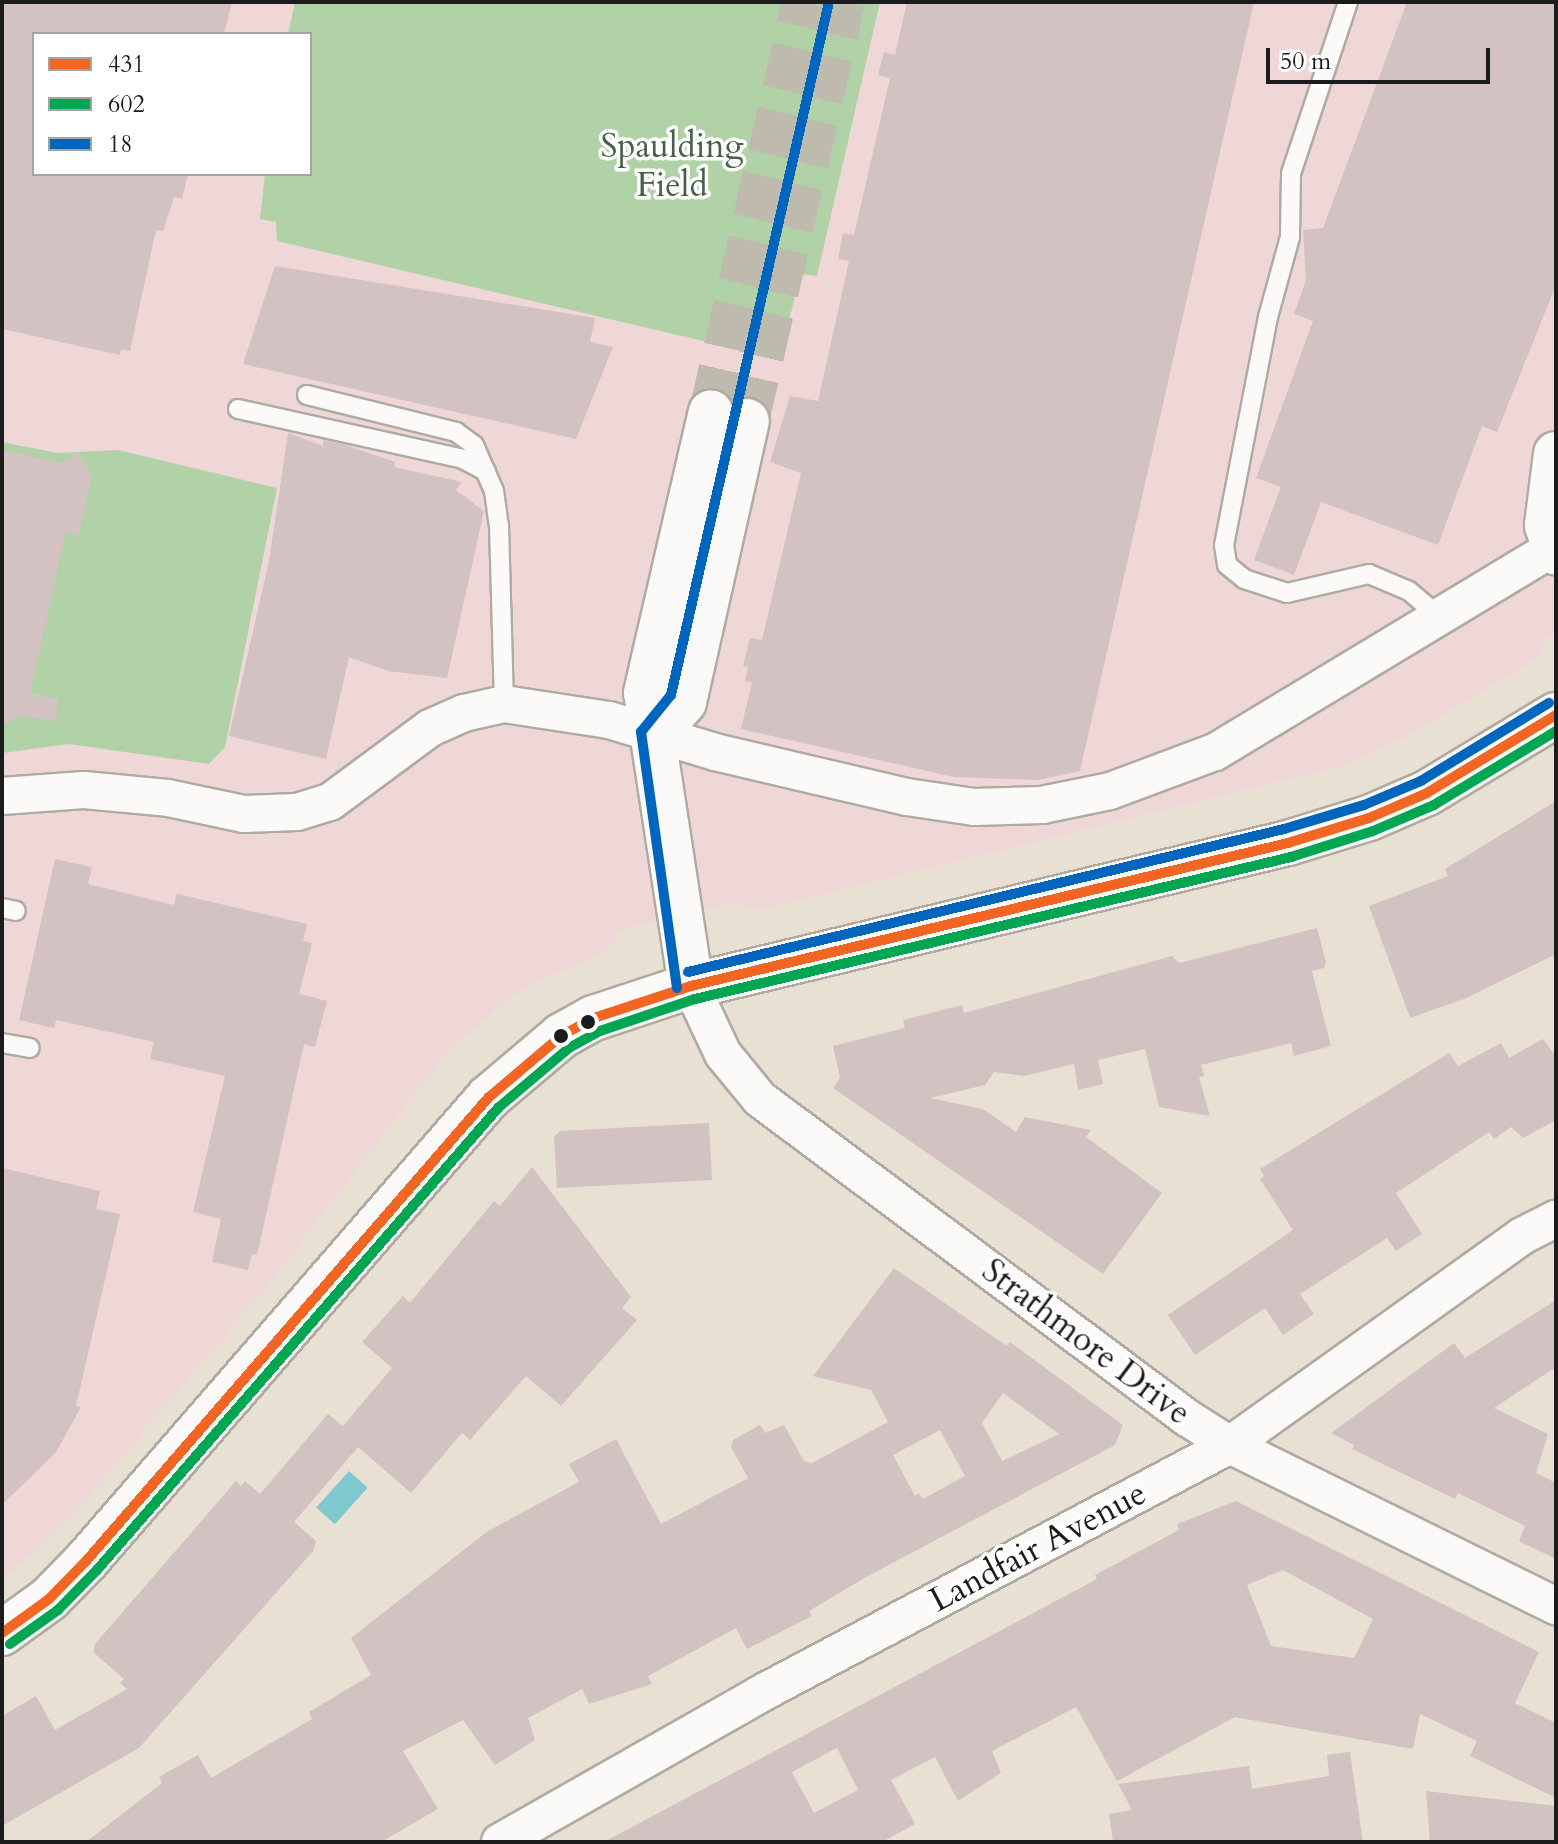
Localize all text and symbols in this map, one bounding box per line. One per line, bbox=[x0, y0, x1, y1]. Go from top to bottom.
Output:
legend bbox=[32, 32, 312, 176]
scale bar bbox=[1270, 32, 1494, 82]
text: 50 m bbox=[1280, 45, 1331, 78]
text: 431 bbox=[108, 48, 145, 81]
text: 602 bbox=[108, 88, 145, 121]
park label: Spaulding Field bbox=[600, 126, 744, 206]
text: 18 bbox=[108, 128, 133, 161]
unlabelled marker bbox=[580, 1014, 596, 1030]
unlabelled marker bbox=[553, 1028, 569, 1044]
street label: Strathmore Drive bbox=[974, 1250, 1198, 1434]
street label: Landfair Avenue bbox=[923, 1473, 1153, 1621]

